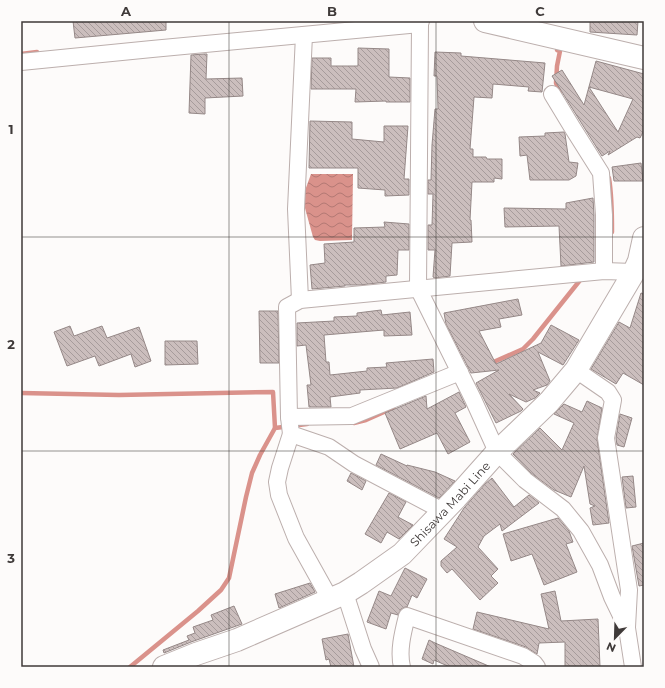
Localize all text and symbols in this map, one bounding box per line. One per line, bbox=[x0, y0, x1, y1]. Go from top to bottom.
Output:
text: A bbox=[120, 3, 132, 19]
text: B bbox=[327, 3, 337, 19]
text: C bbox=[535, 3, 545, 19]
text: 1 bbox=[8, 121, 14, 137]
text: 2 bbox=[7, 336, 15, 352]
street label: Shisawa Mabi Line bbox=[406, 458, 493, 549]
text: 3 bbox=[6, 550, 15, 566]
north arrow bbox=[595, 618, 635, 658]
text: N bbox=[604, 639, 618, 655]

